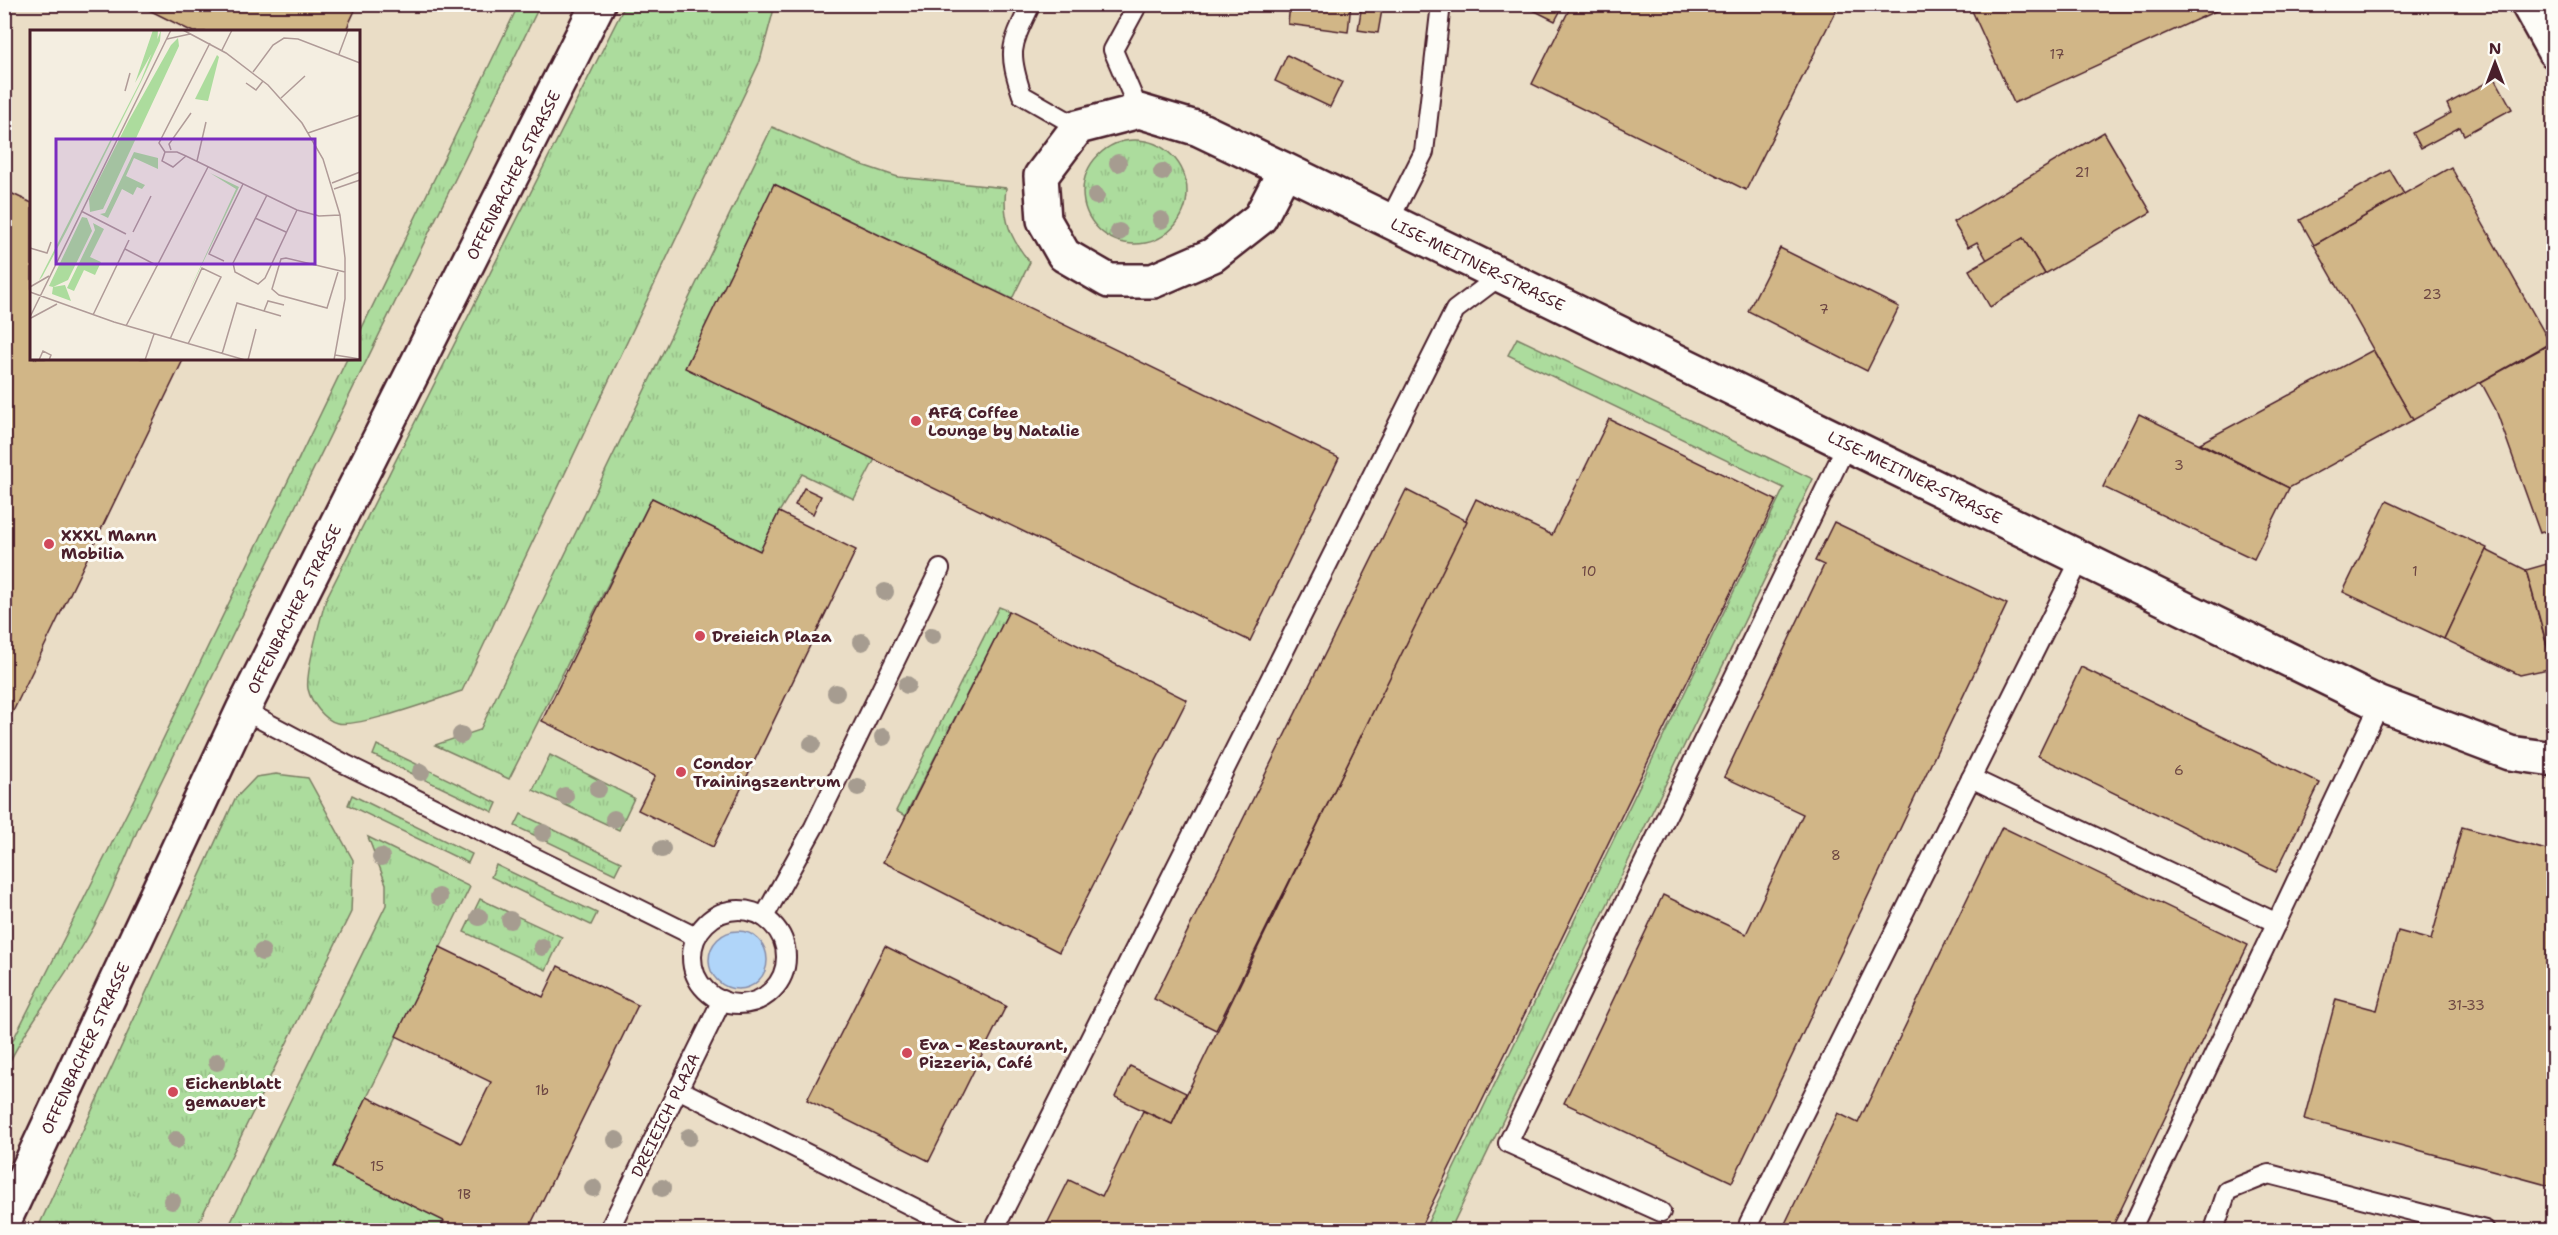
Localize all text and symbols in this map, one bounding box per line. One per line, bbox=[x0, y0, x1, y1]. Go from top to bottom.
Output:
inset map bbox=[30, 30, 360, 360]
north arrow bbox=[2465, 33, 2525, 93]
text: N bbox=[2489, 38, 2501, 59]
house number: 17 bbox=[2050, 45, 2064, 63]
street label: OFFENBACHER STRASSE bbox=[462, 87, 565, 264]
house number: 21 bbox=[2075, 163, 2089, 181]
street label: LISE-MEITNER-STRASSE bbox=[1387, 213, 1569, 316]
house number: 23 bbox=[2423, 285, 2441, 303]
house number: 7 bbox=[1819, 300, 1829, 318]
place label: AFG Coffee Lounge by Natalie bbox=[928, 402, 1080, 441]
marker: AFG Coffee Lounge by Natalie bbox=[909, 414, 923, 428]
street label: LISE-MEITNER-STRASSE bbox=[1824, 426, 2006, 529]
house number: 3 bbox=[2174, 456, 2184, 474]
street label: OFFENBACHER STRASSE bbox=[243, 521, 346, 698]
place label: XXXL Mann Mobilia bbox=[61, 525, 157, 564]
marker: XXXL Mann Mobilia bbox=[42, 537, 56, 551]
house number: 10 bbox=[1581, 562, 1597, 580]
house number: 1 bbox=[2412, 562, 2418, 580]
place label: Dreieich Plaza bbox=[712, 626, 832, 647]
marker: Dreieich Plaza bbox=[693, 629, 707, 643]
place label: Condor Trainingszentrum bbox=[693, 753, 841, 792]
house number: 6 bbox=[2174, 761, 2184, 779]
marker: Condor Trainingszentrum bbox=[674, 765, 688, 779]
house number: 8 bbox=[1831, 846, 1841, 864]
street label: OFFENBACHER STRASSE bbox=[36, 959, 135, 1138]
house number: 31-33 bbox=[2447, 996, 2485, 1014]
place label: Eva - Restaurant, Pizzeria, Café bbox=[919, 1034, 1068, 1073]
marker: Eva - Restaurant, Pizzeria, Café bbox=[900, 1046, 914, 1060]
street label: DREIEICH PLAZA bbox=[626, 1050, 705, 1181]
place label: Eichenblatt gemauert bbox=[185, 1073, 282, 1112]
house number: 1b bbox=[535, 1081, 549, 1099]
marker: Eichenblatt gemauert bbox=[166, 1085, 180, 1099]
house number: 15 bbox=[370, 1157, 384, 1175]
house number: 1B bbox=[457, 1185, 471, 1203]

